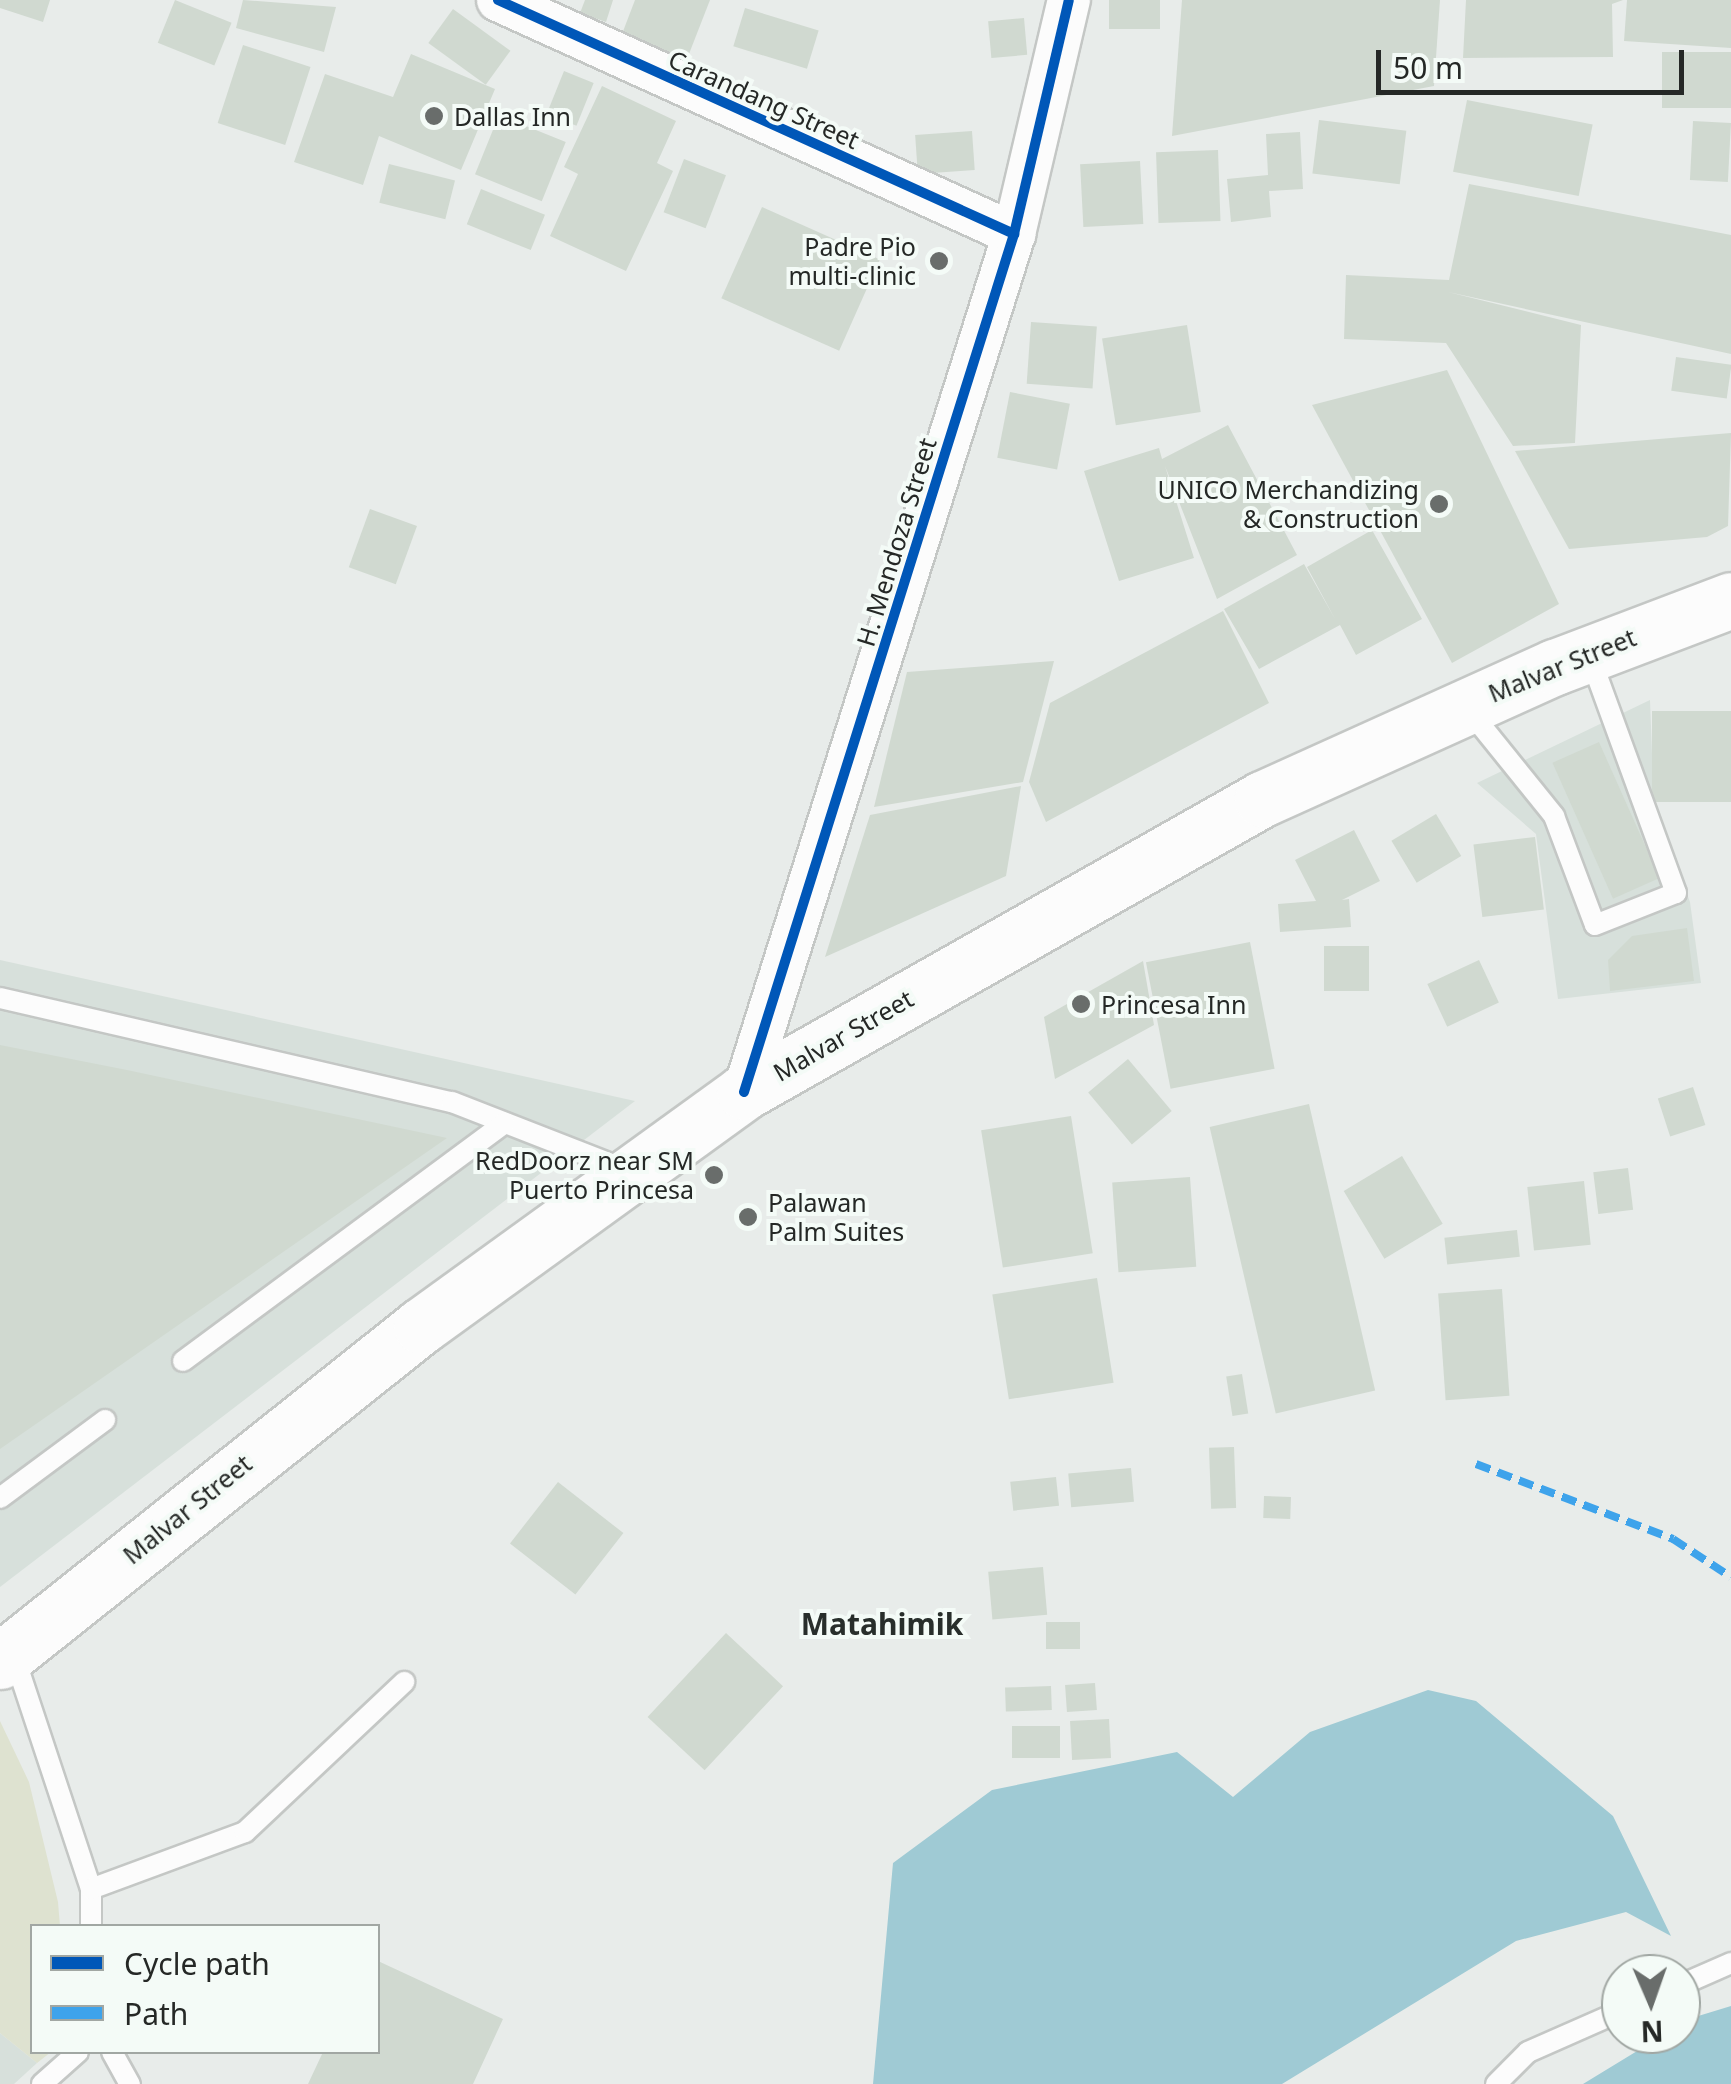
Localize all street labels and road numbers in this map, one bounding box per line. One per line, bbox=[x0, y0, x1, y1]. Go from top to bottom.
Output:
street label: Carandang Street bbox=[664, 43, 864, 155]
street label: H. Mendoza Street bbox=[850, 434, 942, 650]
street label: Malvar Street bbox=[1484, 622, 1640, 708]
street label: Malvar Street bbox=[768, 983, 918, 1087]
street label: Malvar Street bbox=[117, 1448, 257, 1570]

